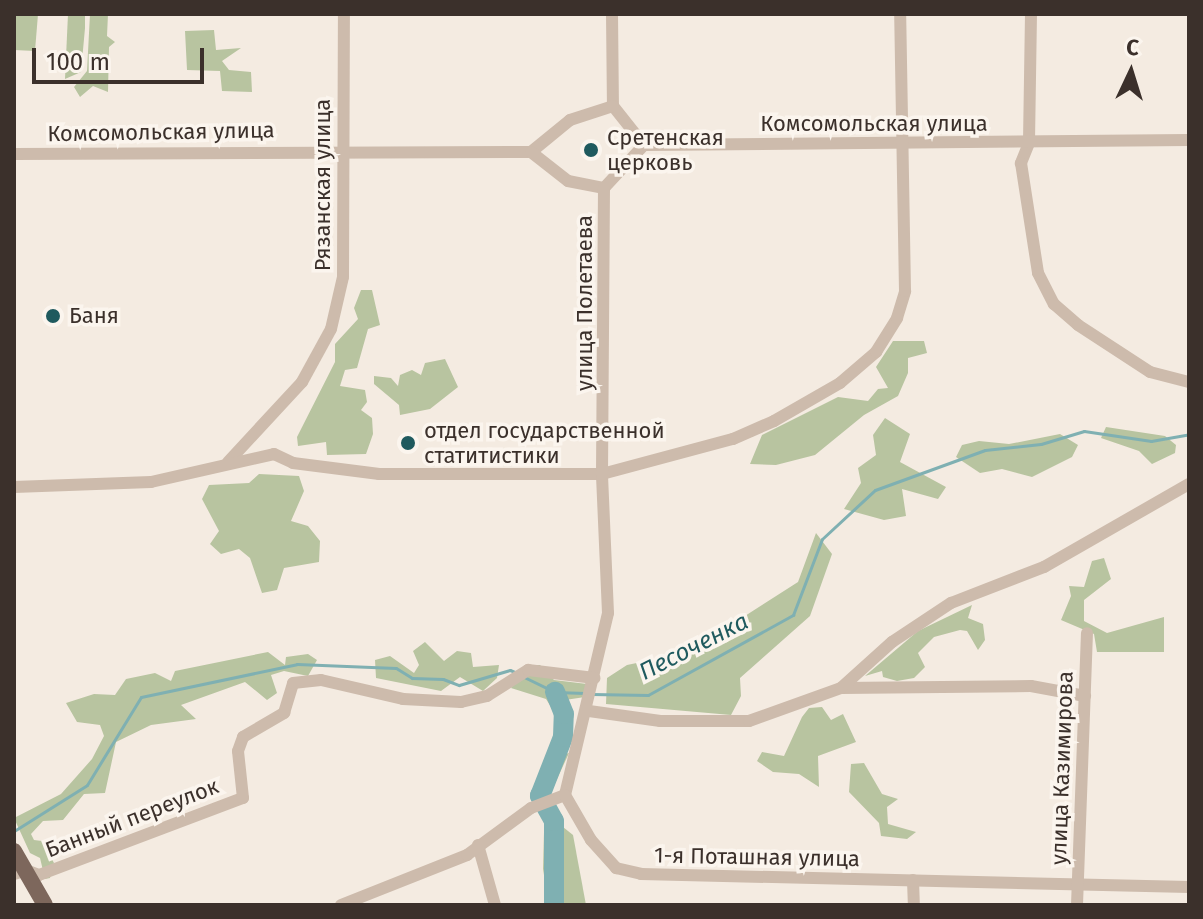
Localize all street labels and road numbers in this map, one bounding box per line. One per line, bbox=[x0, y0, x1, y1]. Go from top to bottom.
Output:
street label: Рязанская улица bbox=[310, 99, 336, 271]
street label: Комсомольская улица bbox=[760, 111, 988, 137]
street label: Комсомольская улица bbox=[47, 117, 275, 147]
street label: улица Полетаева bbox=[572, 215, 598, 391]
street label: улица Казимирова bbox=[1045, 671, 1079, 865]
street label: Банный переулок bbox=[42, 773, 222, 863]
street label: 1-я Поташная улица bbox=[654, 842, 860, 872]

